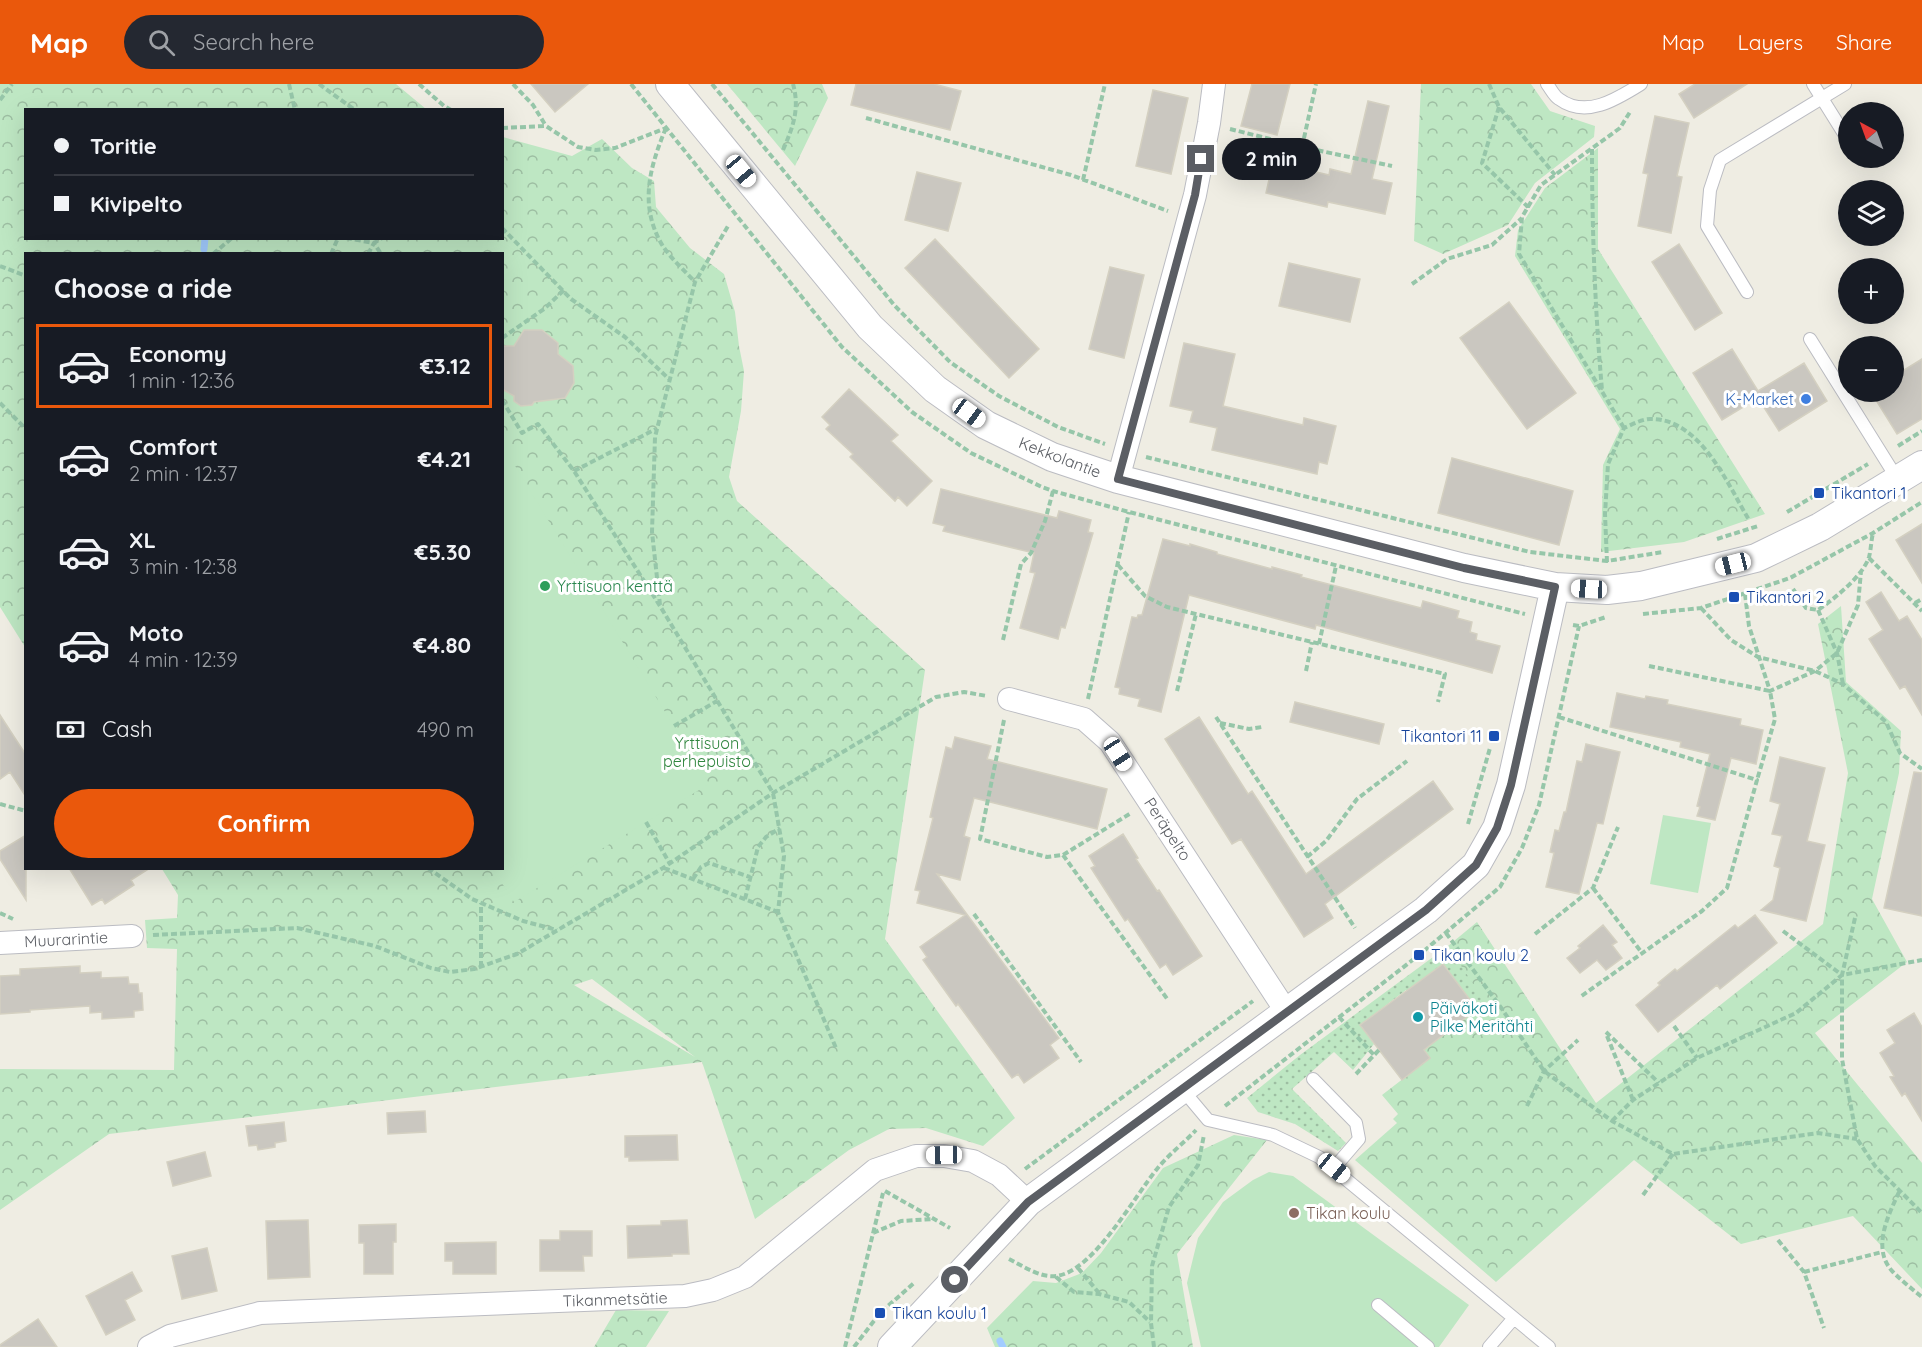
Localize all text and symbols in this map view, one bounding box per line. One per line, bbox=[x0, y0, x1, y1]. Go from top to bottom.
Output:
search box bbox=[124, 15, 544, 69]
text: Map bbox=[30, 25, 88, 60]
icon: search bbox=[145, 26, 178, 59]
text: Search here bbox=[193, 28, 315, 56]
text: Map bbox=[1662, 29, 1705, 55]
text: Layers bbox=[1738, 29, 1803, 55]
text: Share bbox=[1836, 29, 1892, 55]
north arrow bbox=[1838, 102, 1904, 168]
map controls bbox=[1838, 102, 1904, 402]
text: Toritie bbox=[90, 132, 157, 160]
callout: 2 min bbox=[1222, 138, 1321, 180]
route end bbox=[1187, 145, 1214, 172]
text: 2 min bbox=[1245, 146, 1298, 171]
car bbox=[723, 151, 759, 191]
button: layers bbox=[1838, 180, 1904, 246]
text: Kivipelto bbox=[90, 190, 182, 218]
button: + bbox=[1838, 258, 1904, 324]
text: Choose a ride bbox=[54, 271, 232, 305]
button: − bbox=[1838, 336, 1904, 402]
icon: car bbox=[57, 339, 111, 393]
text: Economy bbox=[129, 340, 227, 368]
text: €3.12 bbox=[420, 352, 471, 380]
text: 1 min · 12:36 bbox=[129, 368, 234, 393]
place label: K-Market bbox=[1725, 389, 1794, 409]
marker: K-Market bbox=[1799, 392, 1813, 406]
car bbox=[949, 395, 989, 431]
icon: car bbox=[57, 432, 111, 486]
street label: Kekkolantie bbox=[1016, 432, 1104, 482]
text: Comfort bbox=[129, 433, 218, 461]
text: €4.21 bbox=[418, 445, 471, 473]
text: 2 min · 12:37 bbox=[129, 461, 237, 486]
place label: Tikantori 1 bbox=[1831, 483, 1906, 503]
marker: Tikantori 1 bbox=[1812, 486, 1826, 500]
icon: car bbox=[57, 525, 111, 579]
text: XL bbox=[129, 526, 156, 554]
text: €5.30 bbox=[415, 538, 471, 566]
car bbox=[1713, 551, 1753, 577]
text: 3 min · 12:38 bbox=[129, 554, 237, 579]
place label: Yrttisuon kenttä bbox=[557, 576, 673, 596]
marker: Yrttisuon kenttä bbox=[538, 579, 552, 593]
car bbox=[1571, 579, 1607, 599]
place label: Tikantori 2 bbox=[1746, 587, 1824, 607]
marker: Tikantori 2 bbox=[1727, 590, 1741, 604]
icon: car bbox=[57, 618, 111, 672]
text: Moto bbox=[129, 619, 183, 647]
text: €4.80 bbox=[413, 631, 471, 659]
text: 4 min · 12:39 bbox=[129, 647, 238, 672]
icon: cash bbox=[54, 713, 87, 746]
text: Cash bbox=[102, 715, 153, 743]
text: 490 m bbox=[417, 717, 474, 742]
place label: Tikantori 11 bbox=[1401, 726, 1482, 746]
marker: Tikantori 11 bbox=[1487, 729, 1501, 743]
park label: Yrttisuon perhepuisto bbox=[663, 733, 751, 771]
car bbox=[1101, 734, 1135, 774]
button: Confirm bbox=[54, 789, 474, 858]
street label: Peräpelto bbox=[1140, 794, 1196, 864]
street label: Muurarintie bbox=[24, 927, 108, 951]
place label: Tikan koulu 2 bbox=[1431, 945, 1529, 965]
marker: Tikan koulu 2 bbox=[1412, 948, 1426, 962]
place label: Päiväkoti Pilke Meritähti bbox=[1430, 998, 1533, 1036]
marker: Päiväkoti Pilke Meritähti bbox=[1411, 1010, 1425, 1024]
car bbox=[926, 1146, 962, 1164]
car bbox=[1314, 1150, 1354, 1186]
place label: Tikan koulu bbox=[1306, 1203, 1391, 1223]
marker: Tikan koulu bbox=[1287, 1206, 1301, 1220]
route start bbox=[941, 1266, 968, 1293]
street label: Tikanmetsätie bbox=[562, 1287, 668, 1311]
place label: Tikan koulu 1 bbox=[892, 1303, 987, 1323]
marker: Tikan koulu 1 bbox=[873, 1306, 887, 1320]

